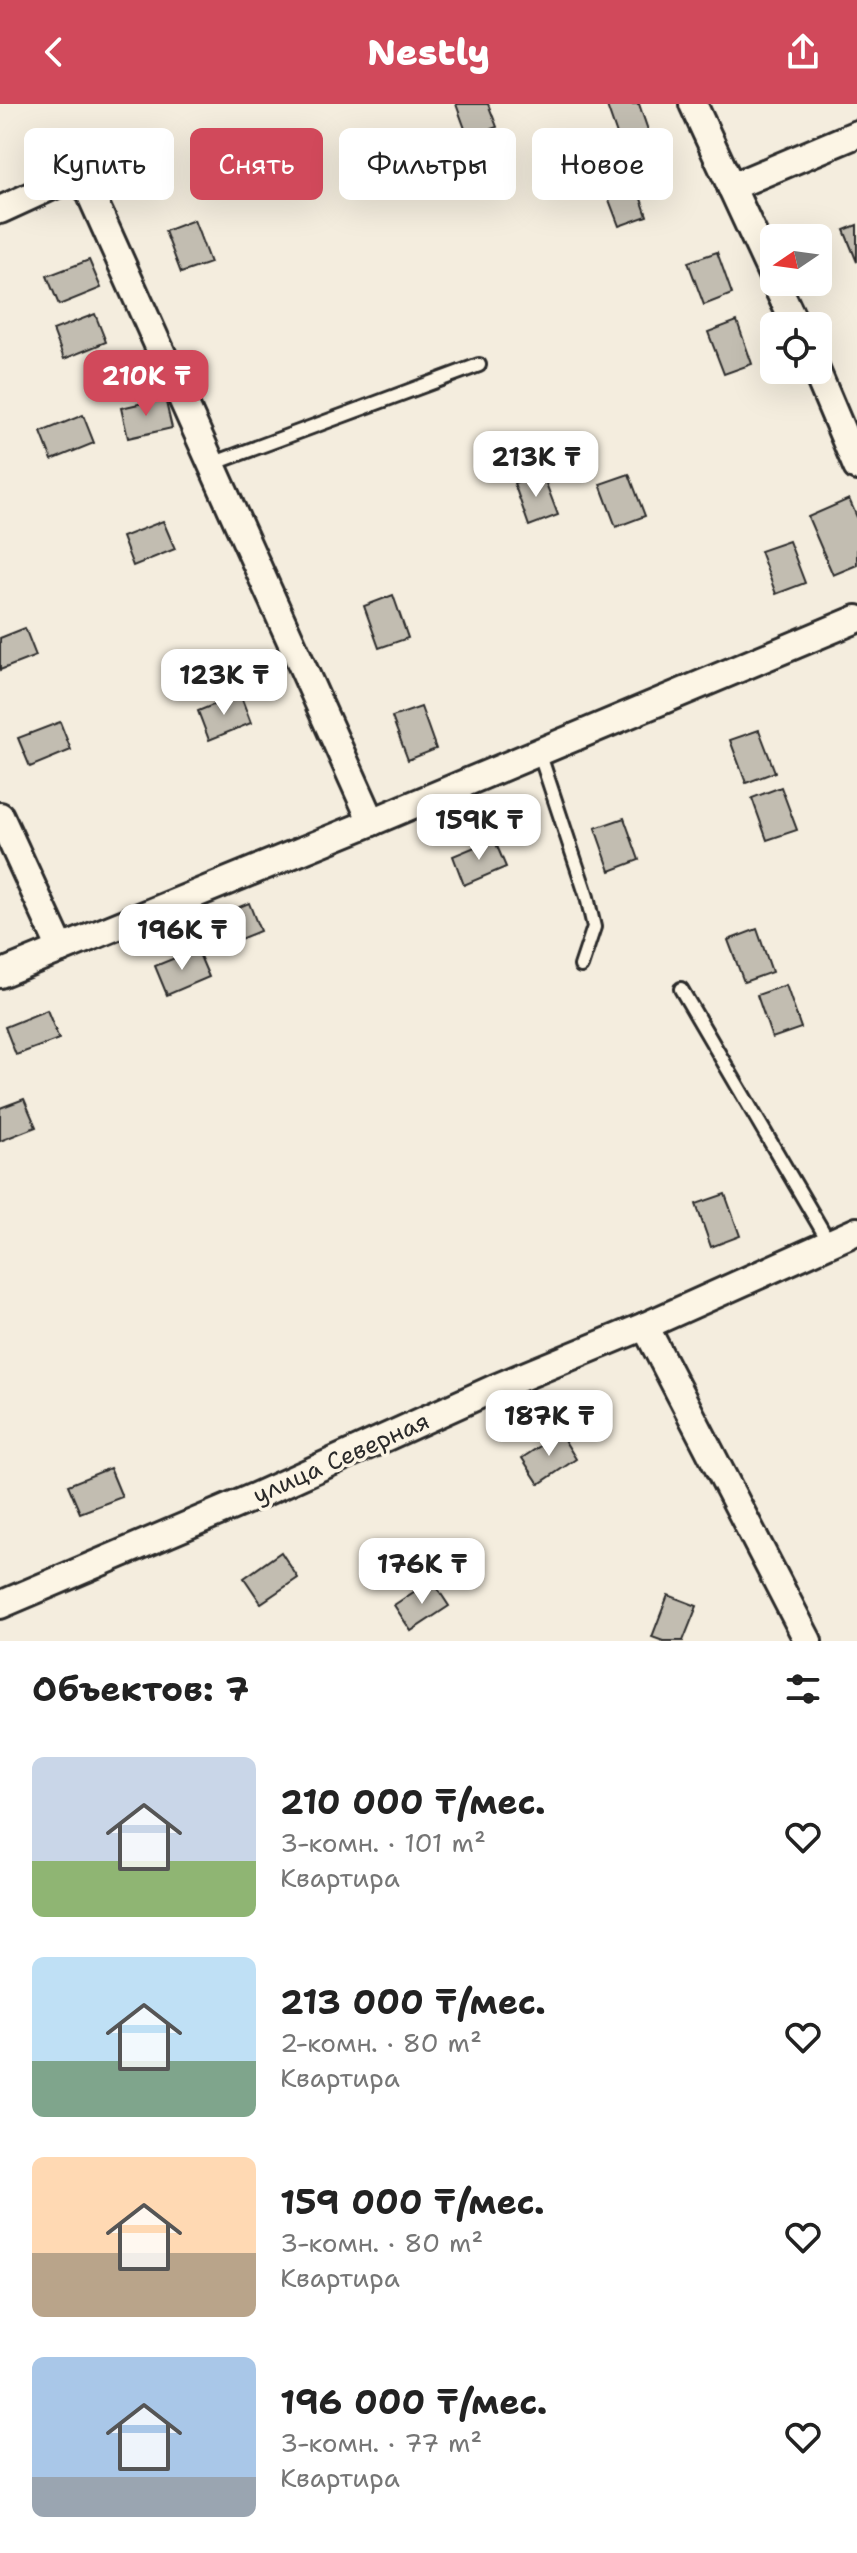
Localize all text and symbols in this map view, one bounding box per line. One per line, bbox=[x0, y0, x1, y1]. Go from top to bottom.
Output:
text: Nestly bbox=[367, 28, 490, 77]
icon: back bbox=[32, 30, 76, 74]
icon: share bbox=[781, 30, 825, 74]
chip: Купить bbox=[24, 128, 174, 200]
chip: Снять bbox=[190, 128, 323, 200]
chip: Фильтры bbox=[339, 128, 516, 200]
chip: Новое bbox=[532, 128, 673, 200]
north arrow bbox=[760, 224, 832, 296]
map controls bbox=[760, 224, 832, 384]
button: locate bbox=[760, 312, 832, 384]
pin: 210K ₸ bbox=[81, 350, 211, 418]
text: 210K ₸ bbox=[101, 358, 191, 393]
pin: 213K ₸ bbox=[471, 431, 601, 499]
text: 213K ₸ bbox=[491, 439, 581, 474]
pin: 123K ₸ bbox=[159, 649, 289, 717]
text: 123K ₸ bbox=[179, 657, 269, 692]
pin: 159K ₸ bbox=[414, 794, 544, 862]
text: 159K ₸ bbox=[435, 802, 523, 837]
pin: 196K ₸ bbox=[117, 904, 247, 972]
text: 196K ₸ bbox=[137, 912, 227, 947]
pin: 187K ₸ bbox=[484, 1390, 614, 1458]
text: 187K ₸ bbox=[504, 1398, 594, 1433]
street label: улица Северная bbox=[248, 1405, 434, 1511]
pin: 176K ₸ bbox=[357, 1538, 487, 1606]
text: 176K ₸ bbox=[377, 1546, 467, 1581]
text: Объектов: 7 bbox=[32, 1666, 249, 1712]
icon: filters bbox=[781, 1667, 825, 1711]
text: 210 000 ₸/мес. bbox=[280, 1779, 545, 1825]
icon: home bbox=[96, 1789, 192, 1885]
icon: heart bbox=[781, 1815, 825, 1859]
text: 3-комн. · 101 m² bbox=[280, 1825, 486, 1860]
text: Квартира bbox=[280, 1860, 400, 1895]
text: 213 000 ₸/мес. bbox=[280, 1979, 546, 2025]
icon: home bbox=[96, 1989, 192, 2085]
icon: heart bbox=[781, 2015, 825, 2059]
text: 2-комн. · 80 m² bbox=[280, 2025, 482, 2060]
text: Квартира bbox=[280, 2060, 400, 2095]
text: 159 000 ₸/мес. bbox=[280, 2179, 545, 2225]
icon: home bbox=[96, 2189, 192, 2285]
icon: heart bbox=[781, 2215, 825, 2259]
text: 3-комн. · 80 m² bbox=[280, 2225, 483, 2260]
text: Квартира bbox=[280, 2260, 400, 2295]
text: 196 000 ₸/мес. bbox=[280, 2379, 547, 2425]
icon: home bbox=[96, 2389, 192, 2485]
icon: heart bbox=[781, 2415, 825, 2459]
text: 3-комн. · 77 m² bbox=[280, 2425, 482, 2460]
text: Квартира bbox=[280, 2460, 400, 2495]

